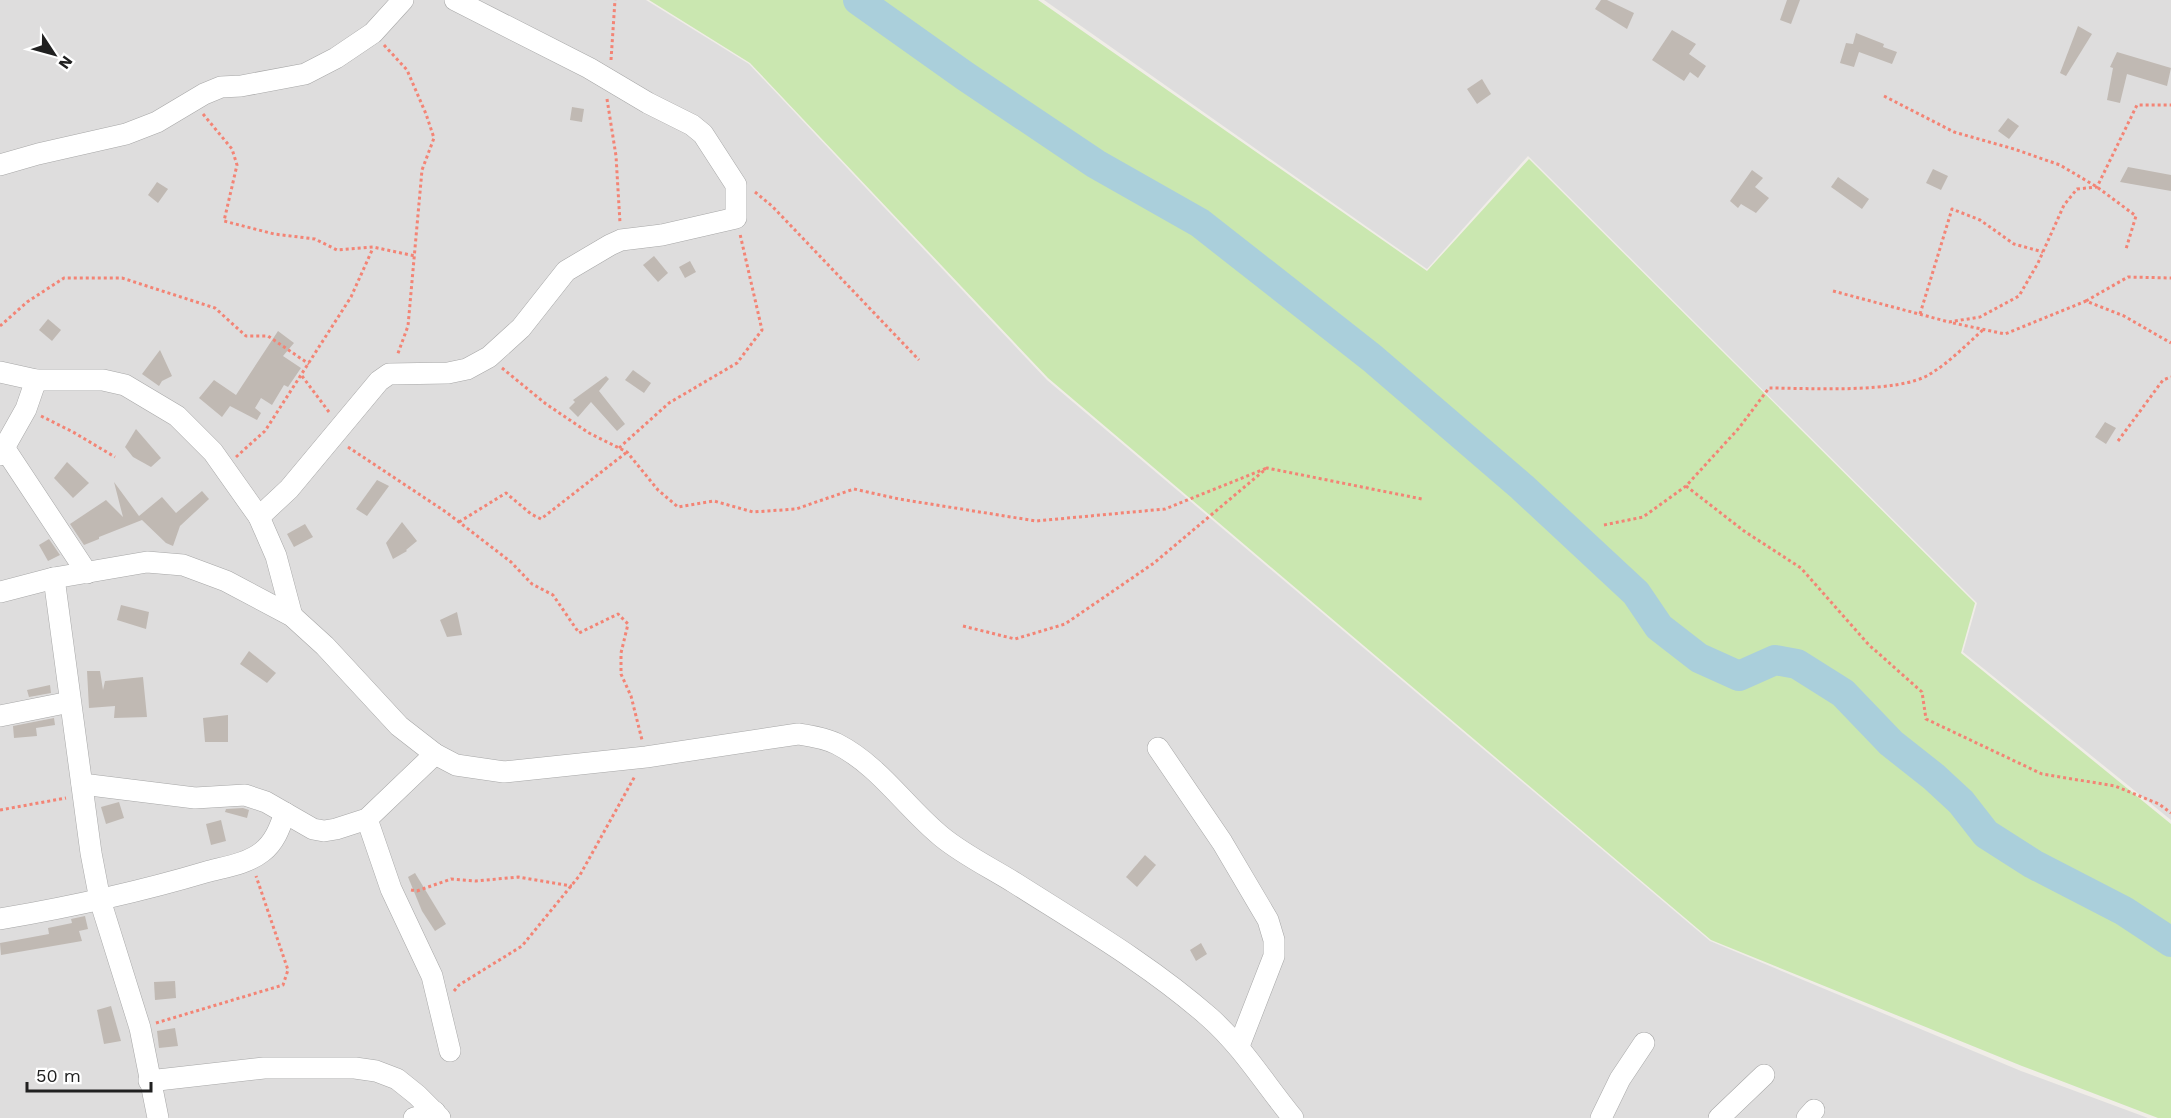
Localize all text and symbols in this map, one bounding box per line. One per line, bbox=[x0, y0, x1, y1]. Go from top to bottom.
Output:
north arrow bbox=[24, 24, 84, 84]
text: N bbox=[55, 52, 77, 73]
scale bar bbox=[27, 1055, 152, 1093]
text: 50 m bbox=[36, 1065, 81, 1086]

